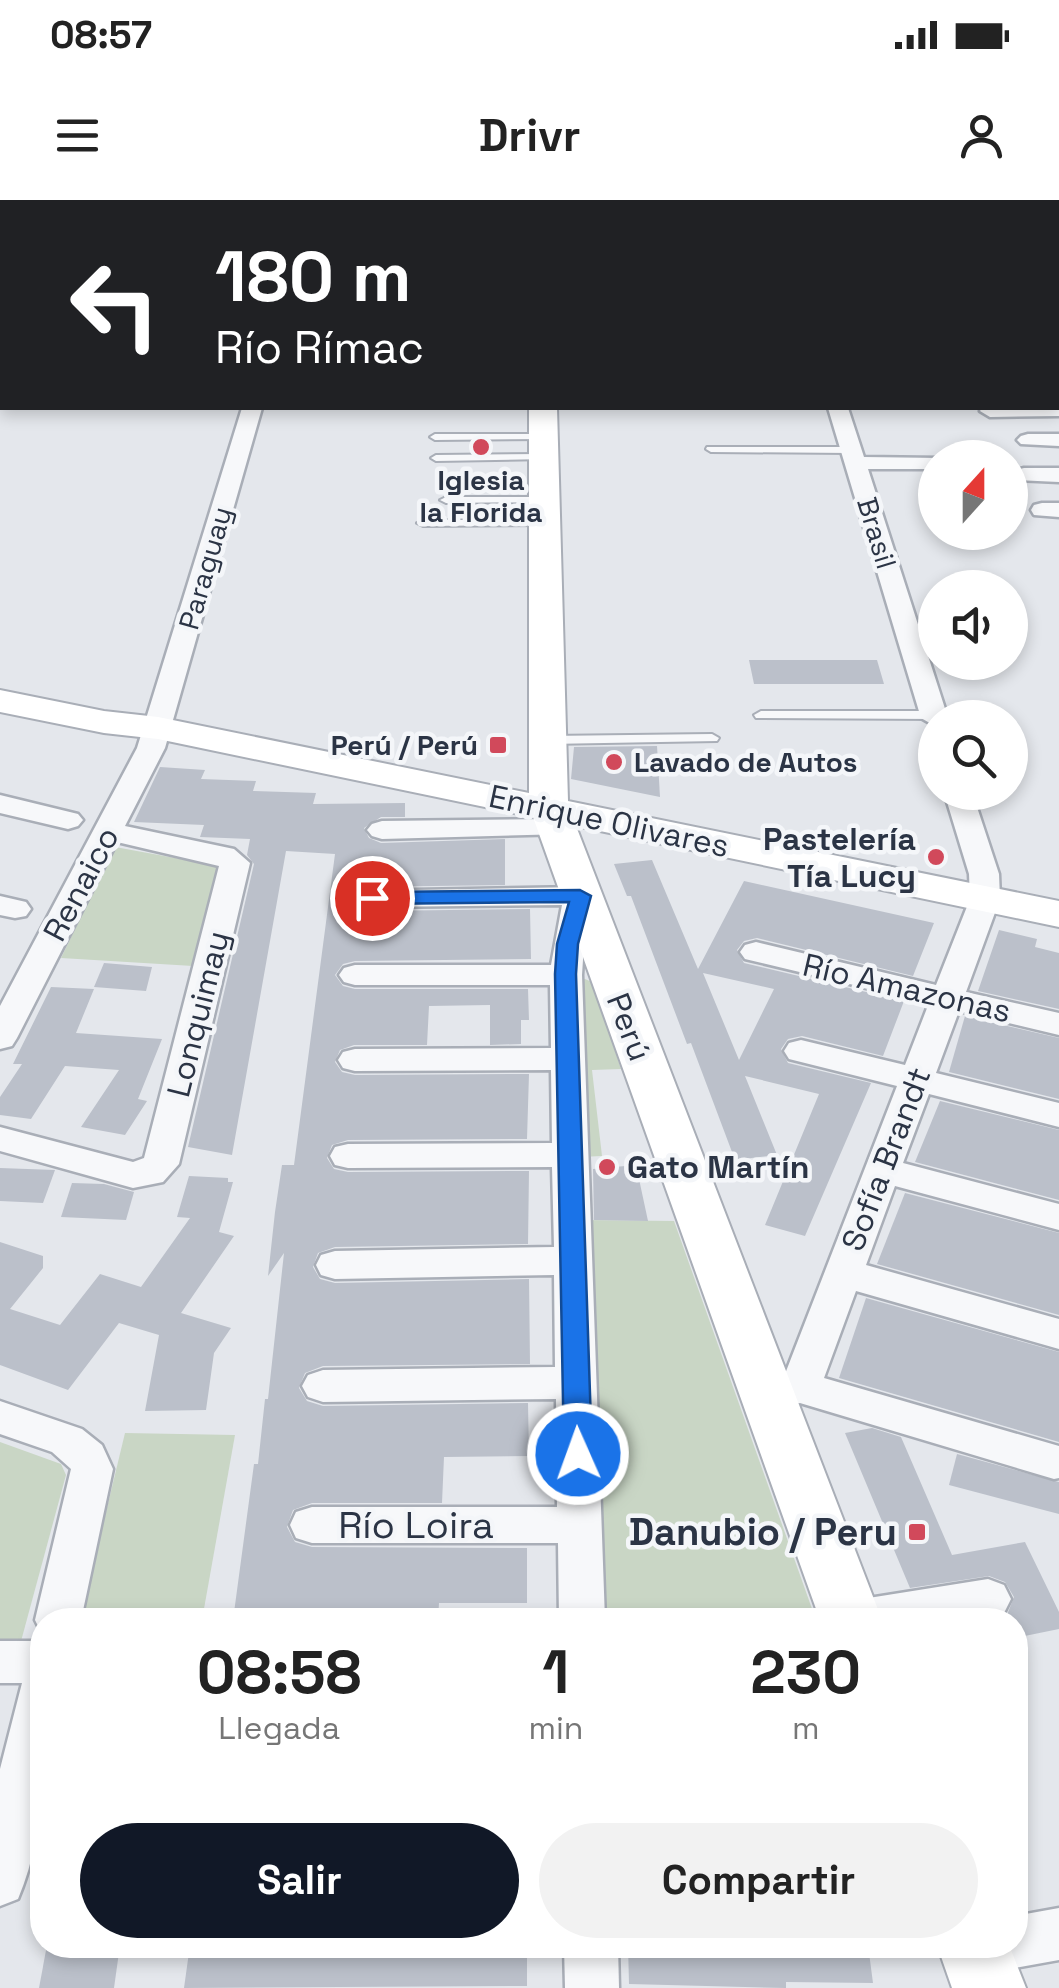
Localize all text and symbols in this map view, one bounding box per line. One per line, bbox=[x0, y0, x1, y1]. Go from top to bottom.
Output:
text: 08:57 bbox=[50, 11, 152, 59]
text: Drivr bbox=[478, 107, 581, 164]
icon: menu bbox=[50, 108, 105, 163]
icon: person bbox=[954, 108, 1009, 163]
text: 180 m bbox=[215, 232, 412, 321]
icon: left bbox=[50, 240, 180, 370]
text: Río Rímac bbox=[215, 319, 424, 376]
marker: Iglesia la Florida bbox=[470, 436, 492, 458]
north arrow bbox=[918, 440, 1028, 550]
map controls bbox=[918, 440, 1028, 810]
place label: Iglesia la Florida bbox=[420, 462, 542, 530]
street label: Brasil bbox=[849, 493, 905, 573]
street label: Paraguay bbox=[170, 502, 240, 634]
button: sound bbox=[918, 570, 1028, 680]
button: search bbox=[918, 700, 1028, 810]
place label: Perú / Perú bbox=[331, 727, 478, 763]
marker: Perú / Perú bbox=[487, 734, 509, 756]
place label: Lavado de Autos bbox=[634, 744, 857, 780]
marker: Lavado de Autos bbox=[603, 751, 625, 773]
street label: Enrique Olivares bbox=[485, 776, 733, 866]
place label: Pastelería Tía Lucy bbox=[763, 819, 916, 896]
street label: Renaico bbox=[34, 820, 128, 948]
marker: Pastelería Tía Lucy bbox=[925, 846, 947, 868]
pin bbox=[330, 856, 415, 941]
icon: arrive bbox=[345, 871, 400, 926]
street label: Lonquimay bbox=[158, 927, 238, 1101]
street label: Río Amazonas bbox=[799, 945, 1015, 1031]
street label: Perú bbox=[598, 987, 660, 1067]
street label: Sofía Brandt bbox=[833, 1062, 939, 1256]
place label: Gato Martín bbox=[627, 1147, 809, 1187]
marker: Gato Martín bbox=[596, 1156, 618, 1178]
position arrow bbox=[526, 1402, 630, 1506]
street label: Río Loira bbox=[338, 1501, 494, 1549]
place label: Danubio / Peru bbox=[629, 1508, 897, 1556]
marker: Danubio / Peru bbox=[906, 1521, 928, 1543]
text: 08:58 bbox=[197, 1634, 362, 1711]
text: 1 bbox=[542, 1634, 569, 1711]
text: 230 bbox=[750, 1634, 861, 1711]
text: Llegada bbox=[218, 1708, 340, 1748]
text: min bbox=[528, 1708, 583, 1748]
text: m bbox=[792, 1708, 819, 1748]
button: Salir bbox=[80, 1823, 519, 1938]
button: Compartir bbox=[539, 1823, 978, 1938]

